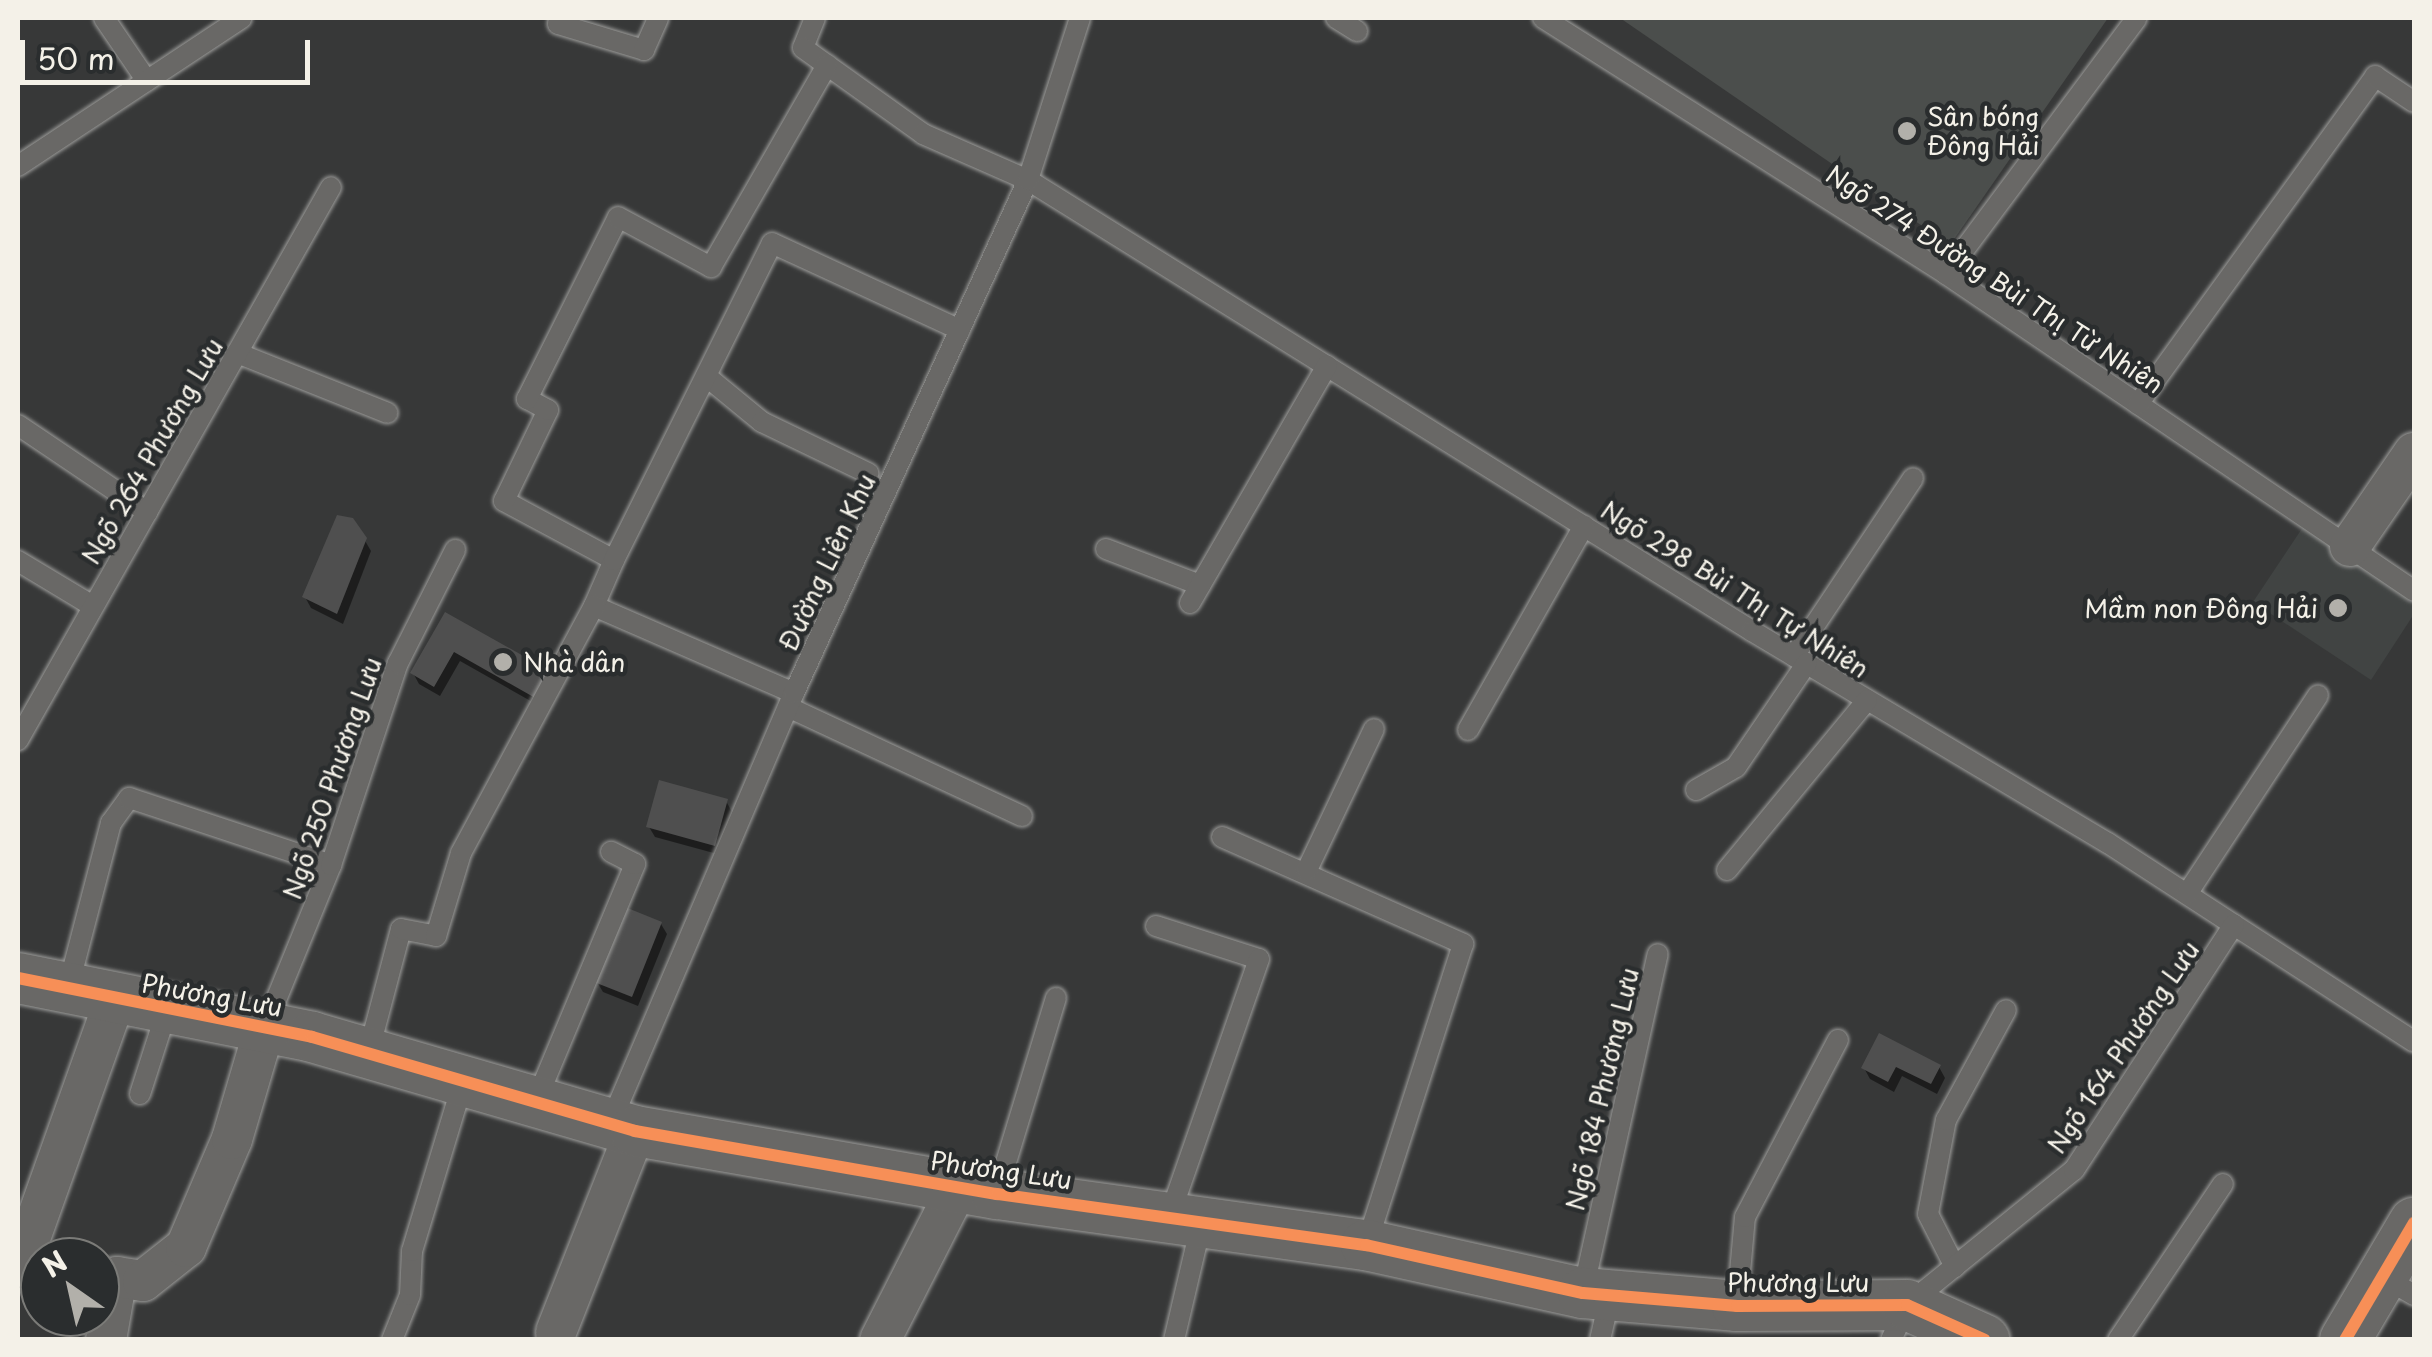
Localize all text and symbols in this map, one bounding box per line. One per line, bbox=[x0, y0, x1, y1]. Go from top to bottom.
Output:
scale bar bbox=[25, 20, 315, 82]
text: 50 m bbox=[37, 35, 115, 80]
place label: Sân bóng Đông Hải bbox=[1927, 102, 2040, 161]
marker: Sân bóng Đông Hải bbox=[1896, 120, 1918, 142]
street label: Ngõ 274 Đường Bùi Thị Từ Nhiên bbox=[1820, 158, 2170, 400]
street label: Ngõ 264 Phương Lưu bbox=[75, 332, 229, 570]
street label: Đường Liên Khu bbox=[773, 469, 881, 655]
street label: Ngõ 298 Bùi Thị Tự Nhiên bbox=[1594, 493, 1876, 685]
place label: Mầm non Đông Hải bbox=[2083, 593, 2318, 623]
marker: Mầm non Đông Hải bbox=[2327, 597, 2349, 619]
place label: Nhà dân bbox=[523, 647, 625, 677]
street label: Ngõ 250 Phương Lưu bbox=[276, 651, 388, 905]
marker: Nhà dân bbox=[492, 651, 514, 673]
street label: Ngõ 164 Phương Lưu bbox=[2040, 934, 2206, 1160]
street label: Ngõ 184 Phương Lưu bbox=[1559, 964, 1645, 1214]
street label: Phương Lưu bbox=[139, 968, 285, 1022]
street label: Phương Lưu bbox=[929, 1145, 1073, 1195]
north arrow bbox=[20, 1237, 120, 1337]
text: N bbox=[33, 1239, 75, 1287]
street label: Phương Lưu bbox=[1727, 1267, 1869, 1297]

